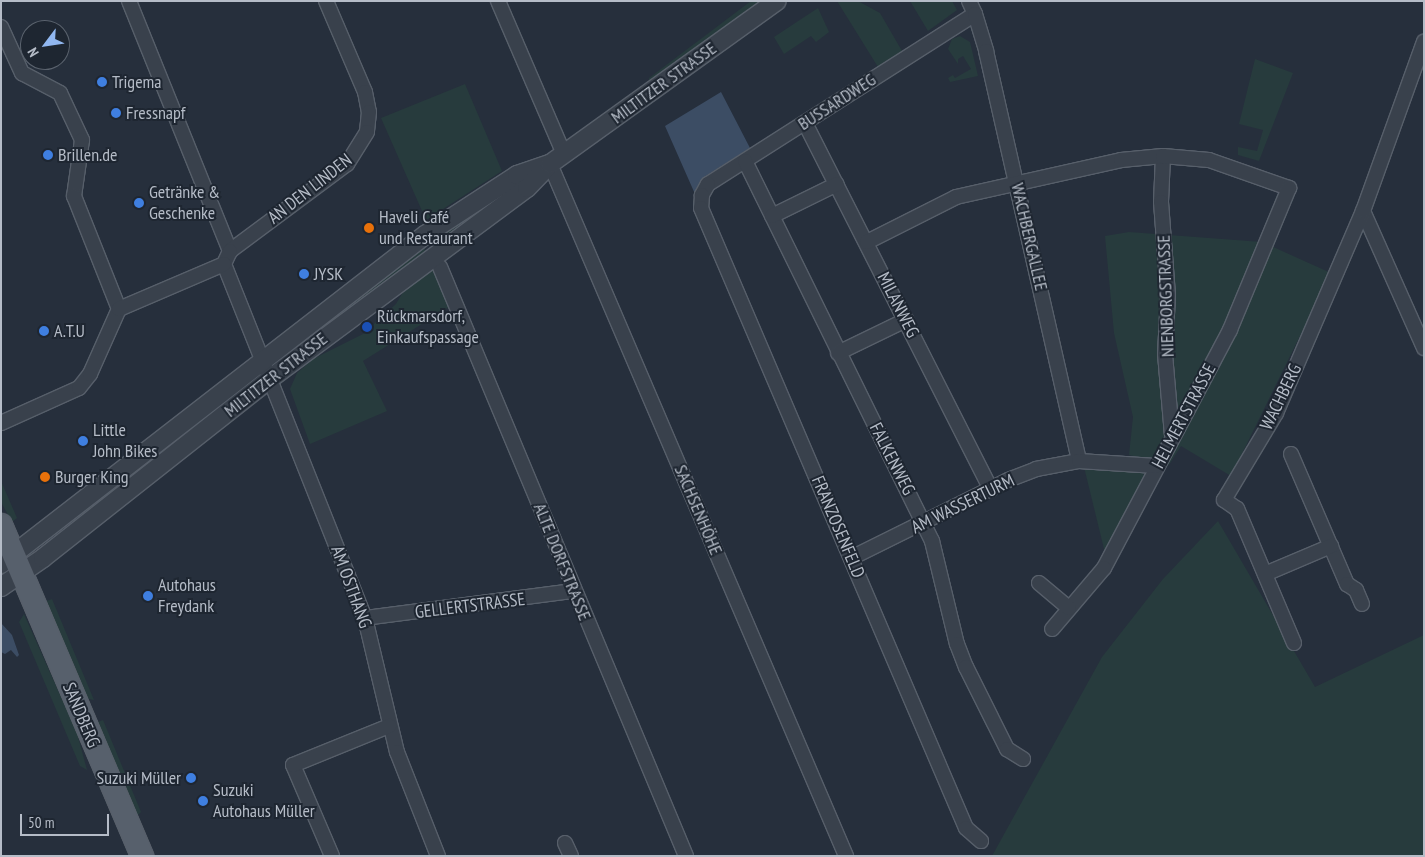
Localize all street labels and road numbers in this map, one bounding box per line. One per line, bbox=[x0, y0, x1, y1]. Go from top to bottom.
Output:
street label: MILTITZER STRASSE bbox=[607, 38, 721, 128]
street label: BUSSARDWEG bbox=[794, 69, 880, 135]
street label: AN DEN LINDEN bbox=[264, 149, 356, 229]
street label: WACHBERGALLEE bbox=[1006, 181, 1052, 293]
street label: NIENBORGSTRASSE bbox=[1153, 235, 1179, 357]
street label: MILANWEG bbox=[872, 269, 924, 341]
street label: MILTITZER STRASSE bbox=[220, 328, 332, 422]
street label: HELMERTSTRASSE bbox=[1147, 360, 1221, 472]
street label: WACHBERG bbox=[1256, 360, 1306, 434]
street label: FALKENWEG bbox=[865, 419, 919, 499]
street label: SACHSENHÖHE bbox=[669, 462, 727, 558]
street label: AM WASSERTURM bbox=[908, 470, 1018, 538]
street label: FRANZOSENFELD bbox=[807, 473, 869, 581]
street label: ALTE DORFSTRASSE bbox=[529, 500, 595, 624]
street label: AM OSTHANG bbox=[326, 543, 376, 631]
street label: GELLERTSTRASSE bbox=[414, 589, 526, 623]
street label: SANDBERG bbox=[58, 679, 104, 751]

